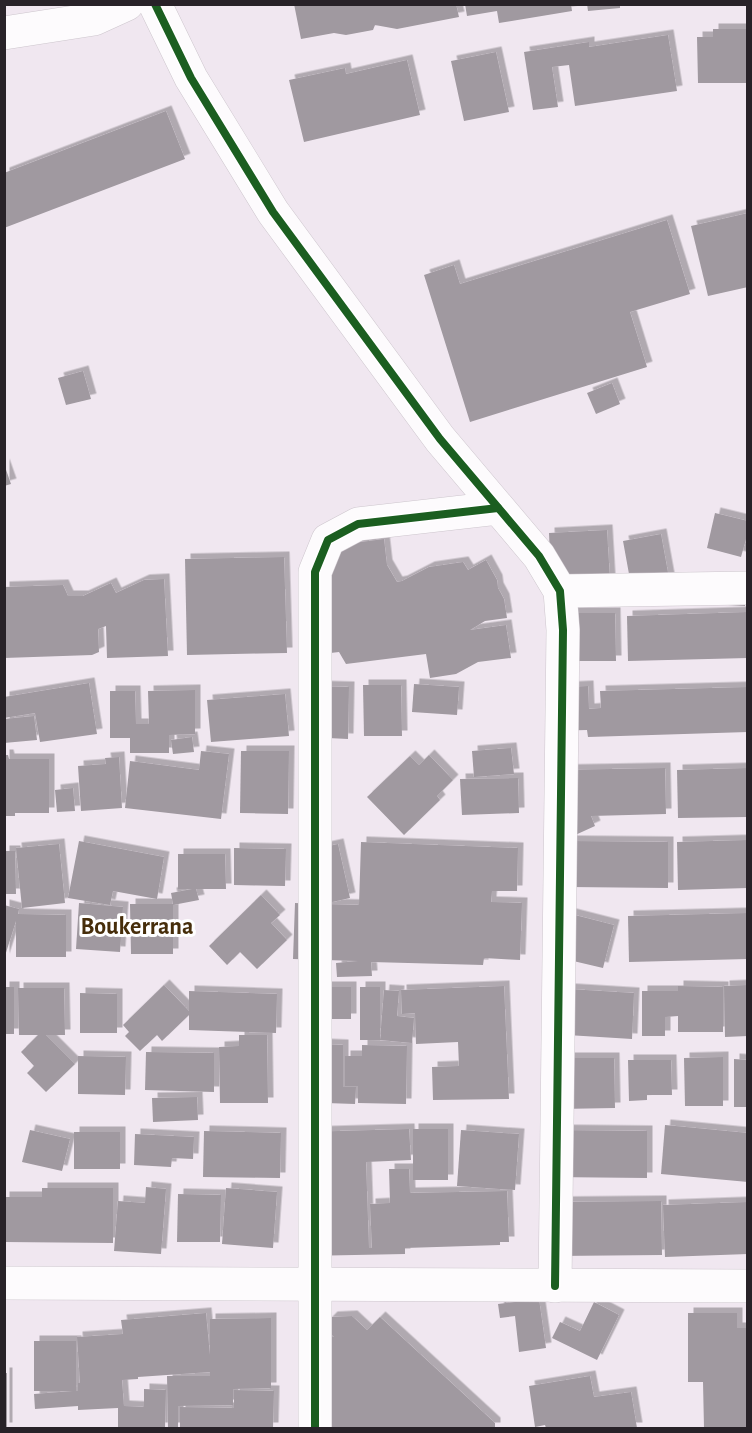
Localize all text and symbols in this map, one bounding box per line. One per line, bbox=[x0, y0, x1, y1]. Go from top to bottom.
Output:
district label: Boukerrana bbox=[80, 915, 194, 939]

